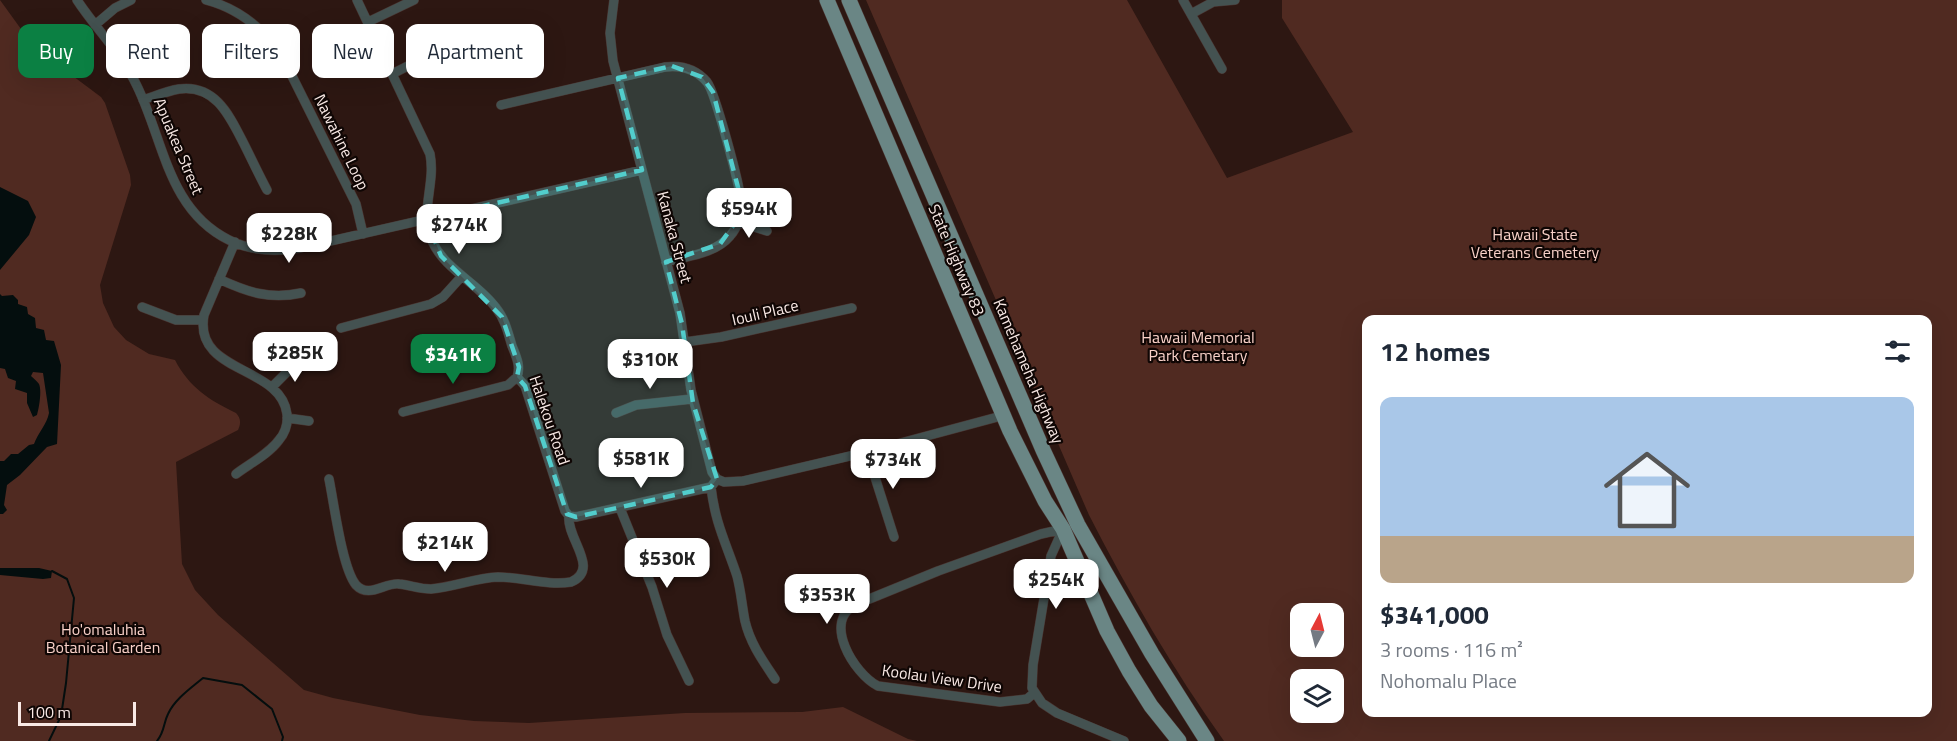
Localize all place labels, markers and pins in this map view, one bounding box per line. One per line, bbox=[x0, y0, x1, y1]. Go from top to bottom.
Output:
pin: $594K bbox=[707, 188, 791, 239]
pin: $274K bbox=[417, 204, 501, 255]
pin: $228K bbox=[247, 213, 331, 264]
pin: $285K bbox=[253, 332, 337, 383]
pin: $341K bbox=[411, 334, 495, 385]
pin: $310K bbox=[608, 339, 692, 390]
pin: $581K bbox=[599, 438, 683, 489]
pin: $734K bbox=[851, 439, 935, 490]
pin: $214K bbox=[403, 522, 487, 573]
pin: $530K bbox=[625, 538, 709, 589]
pin: $254K bbox=[1014, 559, 1098, 610]
pin: $353K bbox=[785, 574, 869, 625]

